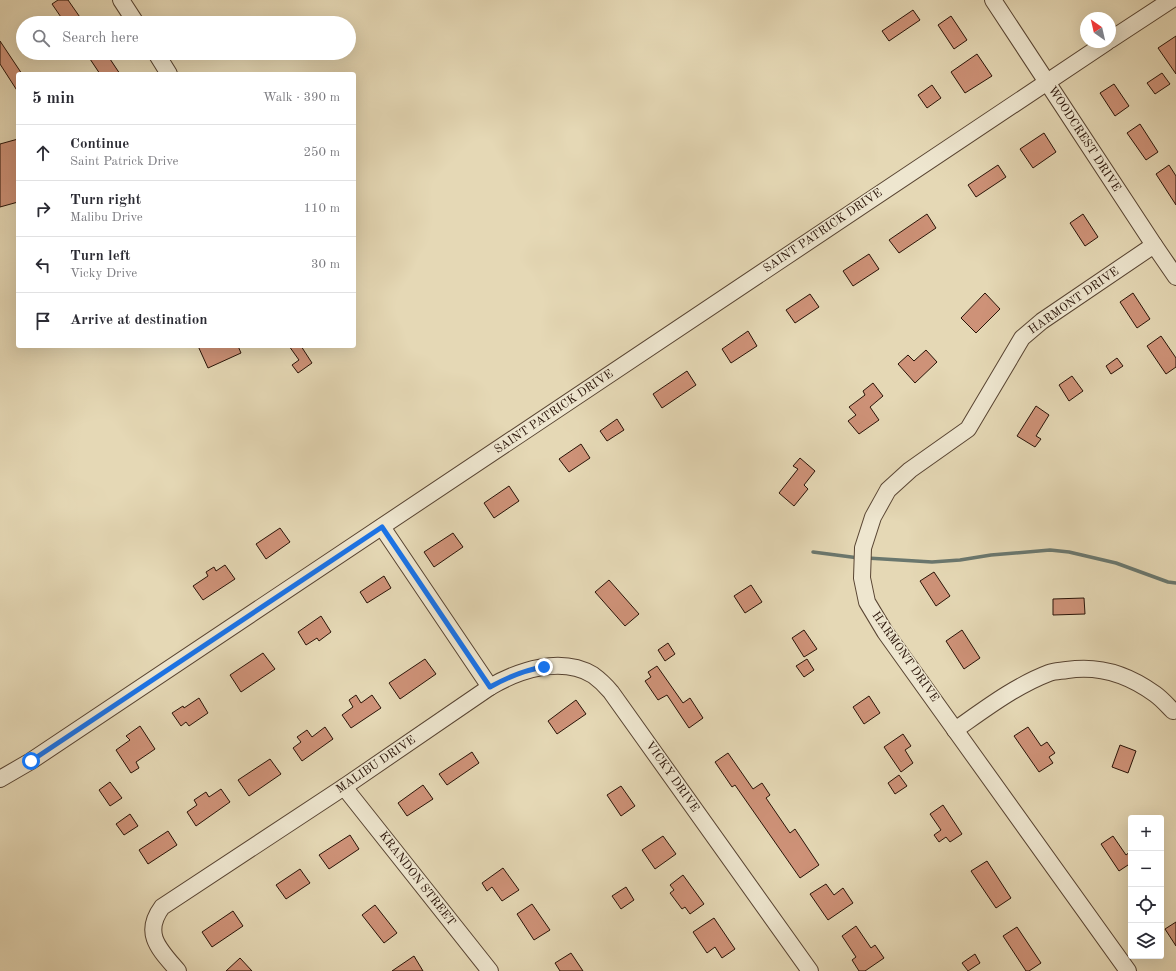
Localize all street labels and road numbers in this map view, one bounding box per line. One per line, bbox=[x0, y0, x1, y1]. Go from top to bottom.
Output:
street label: WOODCREST DRIVE bbox=[1046, 84, 1122, 194]
street label: SAINT PATRICK DRIVE bbox=[762, 187, 884, 275]
street label: HARMONT DRIVE bbox=[1027, 265, 1121, 337]
street label: SAINT PATRICK DRIVE bbox=[493, 368, 615, 456]
street label: HARMONT DRIVE bbox=[869, 610, 941, 704]
street label: MALIBU DRIVE bbox=[334, 734, 418, 796]
street label: VICKY DRIVE bbox=[643, 739, 701, 815]
street label: KRANDON STREET bbox=[377, 830, 457, 928]

